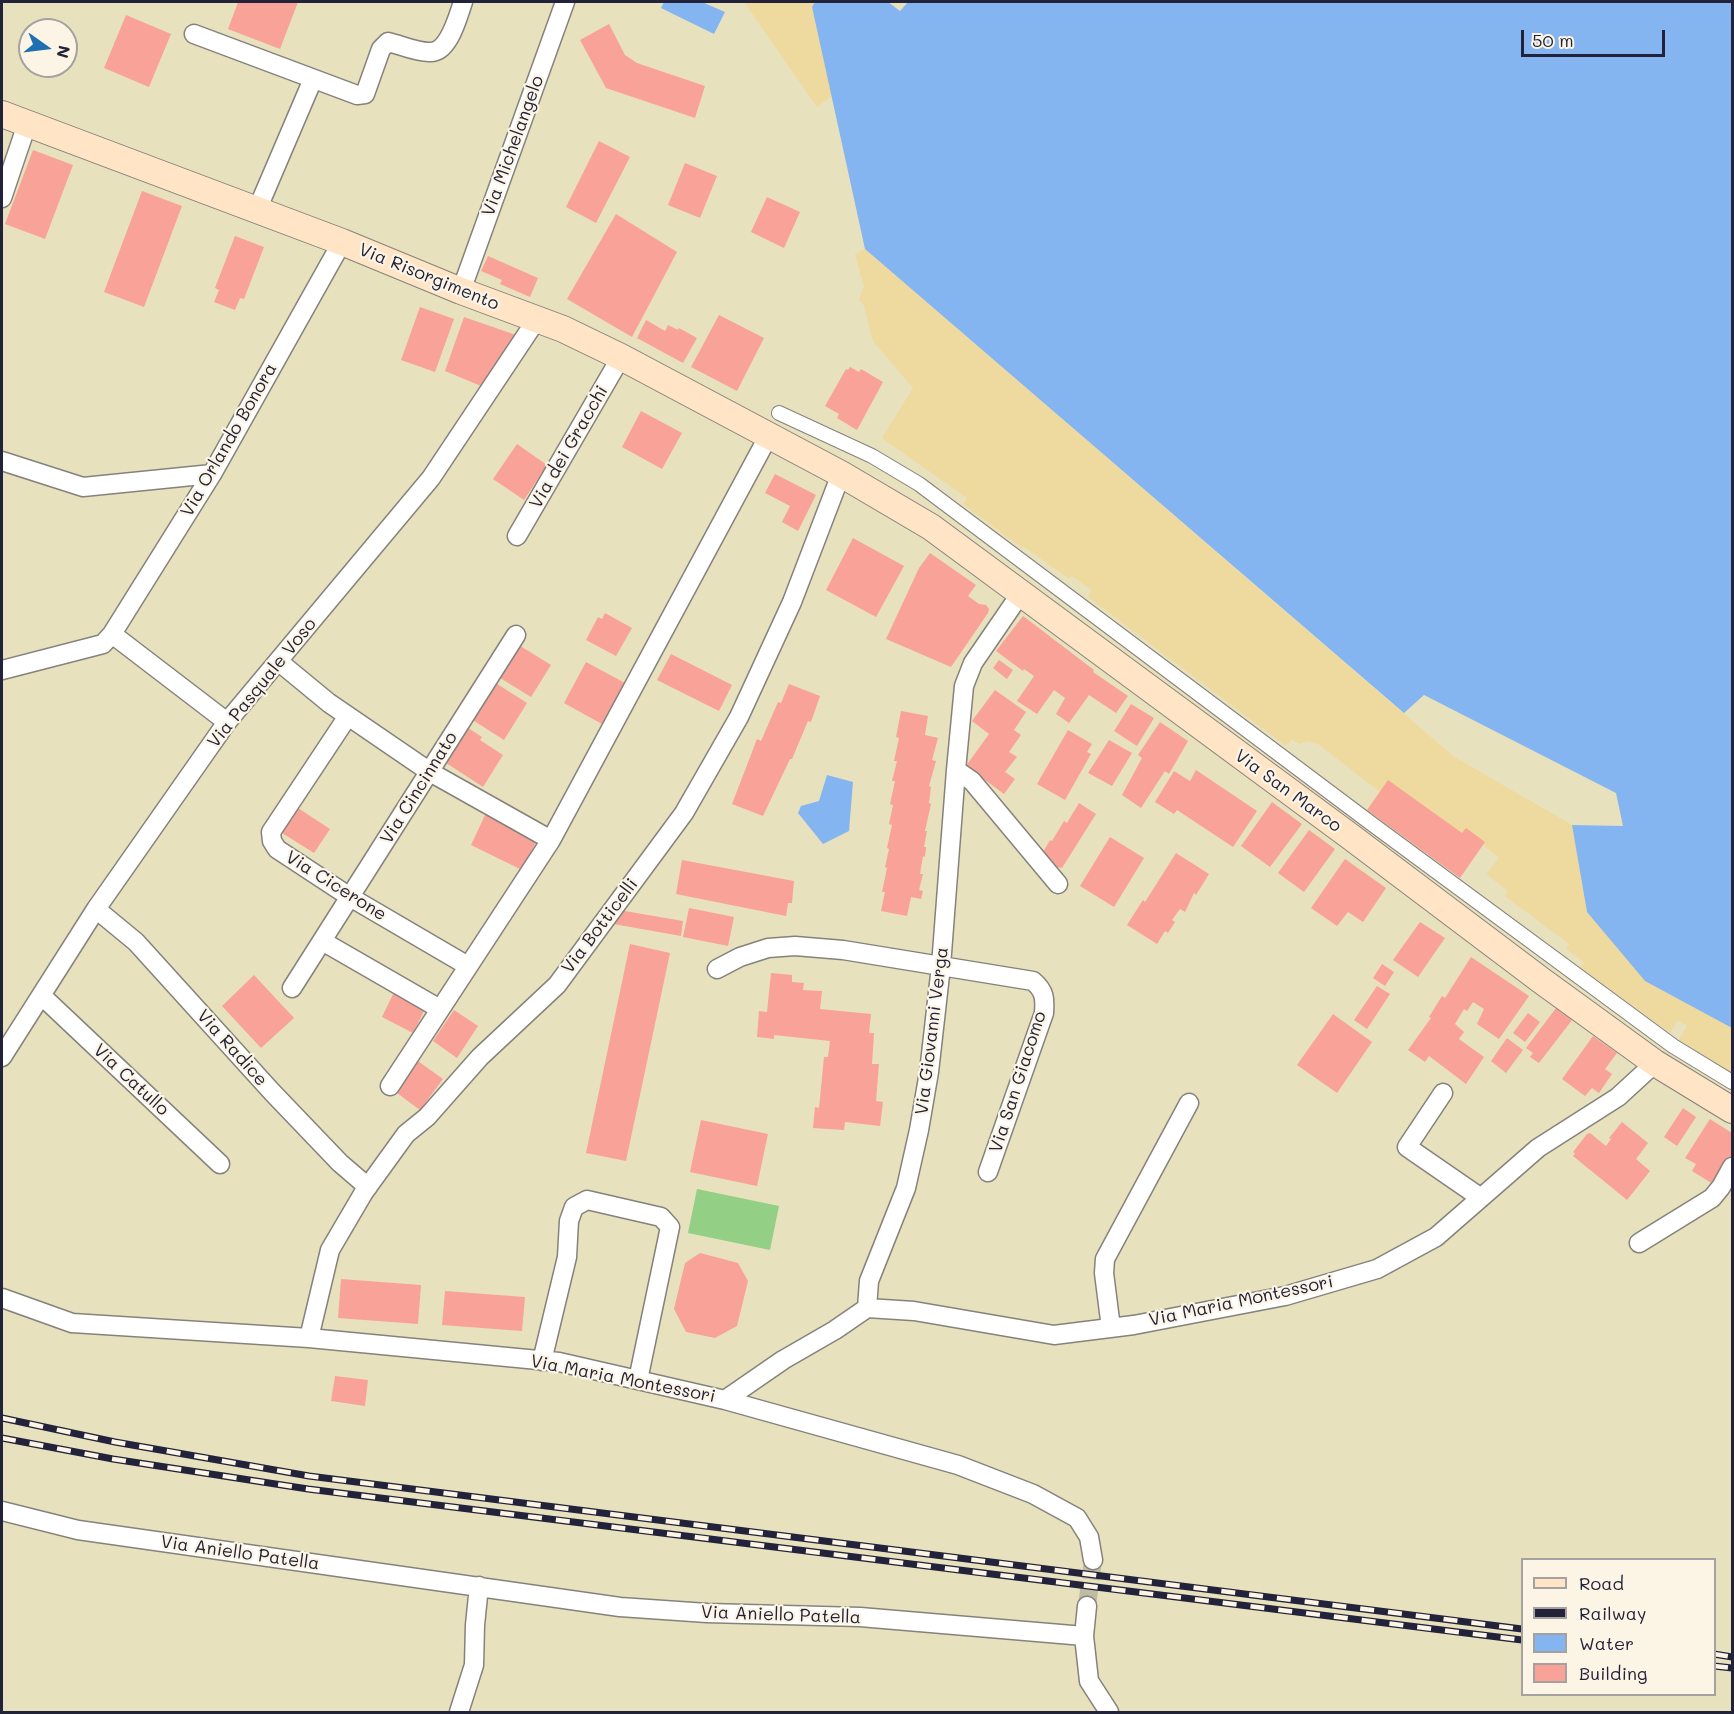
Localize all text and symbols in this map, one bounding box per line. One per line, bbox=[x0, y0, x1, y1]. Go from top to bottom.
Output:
north arrow bbox=[18, 18, 78, 78]
scale bar bbox=[1524, 18, 1668, 56]
text: 50 m bbox=[1532, 28, 1574, 52]
text: N bbox=[52, 44, 76, 60]
street label: Via Michelangelo bbox=[477, 73, 549, 219]
street label: Via Risorgimento bbox=[356, 239, 502, 315]
street label: Via Orlando Bonora bbox=[176, 359, 282, 521]
street label: Via dei Gracchi bbox=[525, 382, 613, 512]
street label: Via Pasquale Voso bbox=[203, 614, 321, 752]
street label: Via Cincinnato bbox=[376, 728, 462, 848]
street label: Via San Marco bbox=[1230, 745, 1346, 837]
street label: Via Cicerone bbox=[282, 846, 390, 926]
street label: Via Botticelli bbox=[557, 874, 643, 978]
street label: Via Giovanni Verga bbox=[911, 946, 953, 1116]
street label: Via Radice bbox=[192, 1005, 272, 1091]
street label: Via San Giacomo bbox=[985, 1009, 1051, 1155]
street label: Via Catullo bbox=[89, 1040, 173, 1120]
street label: Via Maria Montessori bbox=[1147, 1271, 1335, 1331]
street label: Via Maria Montessori bbox=[529, 1350, 717, 1408]
street label: Via Aniello Patella bbox=[159, 1531, 321, 1575]
legend bbox=[1521, 1558, 1716, 1696]
text: Road bbox=[1579, 1571, 1624, 1595]
street label: Via Aniello Patella bbox=[701, 1601, 861, 1629]
text: Railway bbox=[1579, 1601, 1646, 1625]
text: Water bbox=[1579, 1631, 1634, 1655]
text: Building bbox=[1579, 1661, 1647, 1685]

